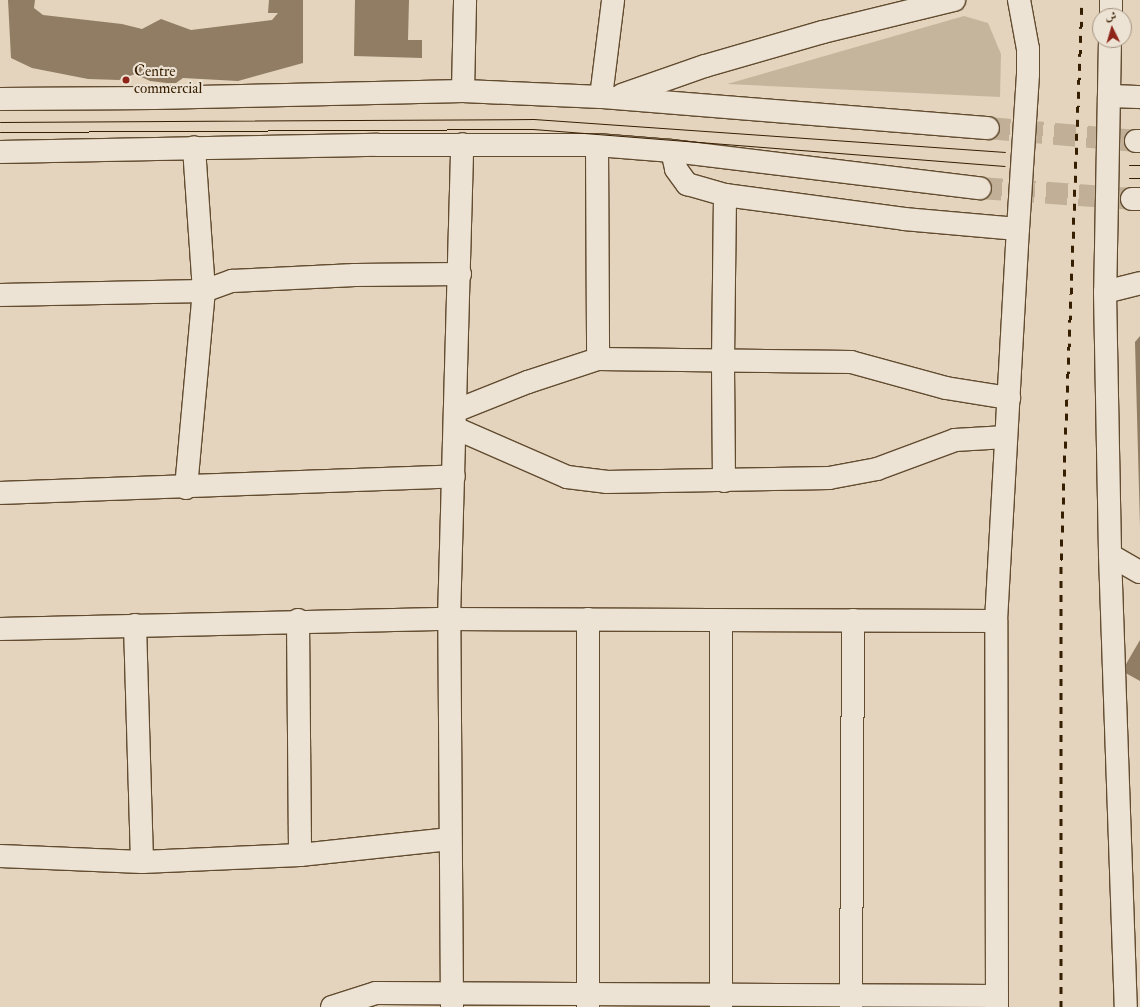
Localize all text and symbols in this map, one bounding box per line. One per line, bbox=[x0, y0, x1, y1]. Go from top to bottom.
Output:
north arrow bbox=[1092, 8, 1132, 48]
text: ش bbox=[1105, 10, 1117, 23]
place label: Centre commercial bbox=[134, 62, 202, 97]
marker: Centre commercial bbox=[121, 75, 131, 85]

